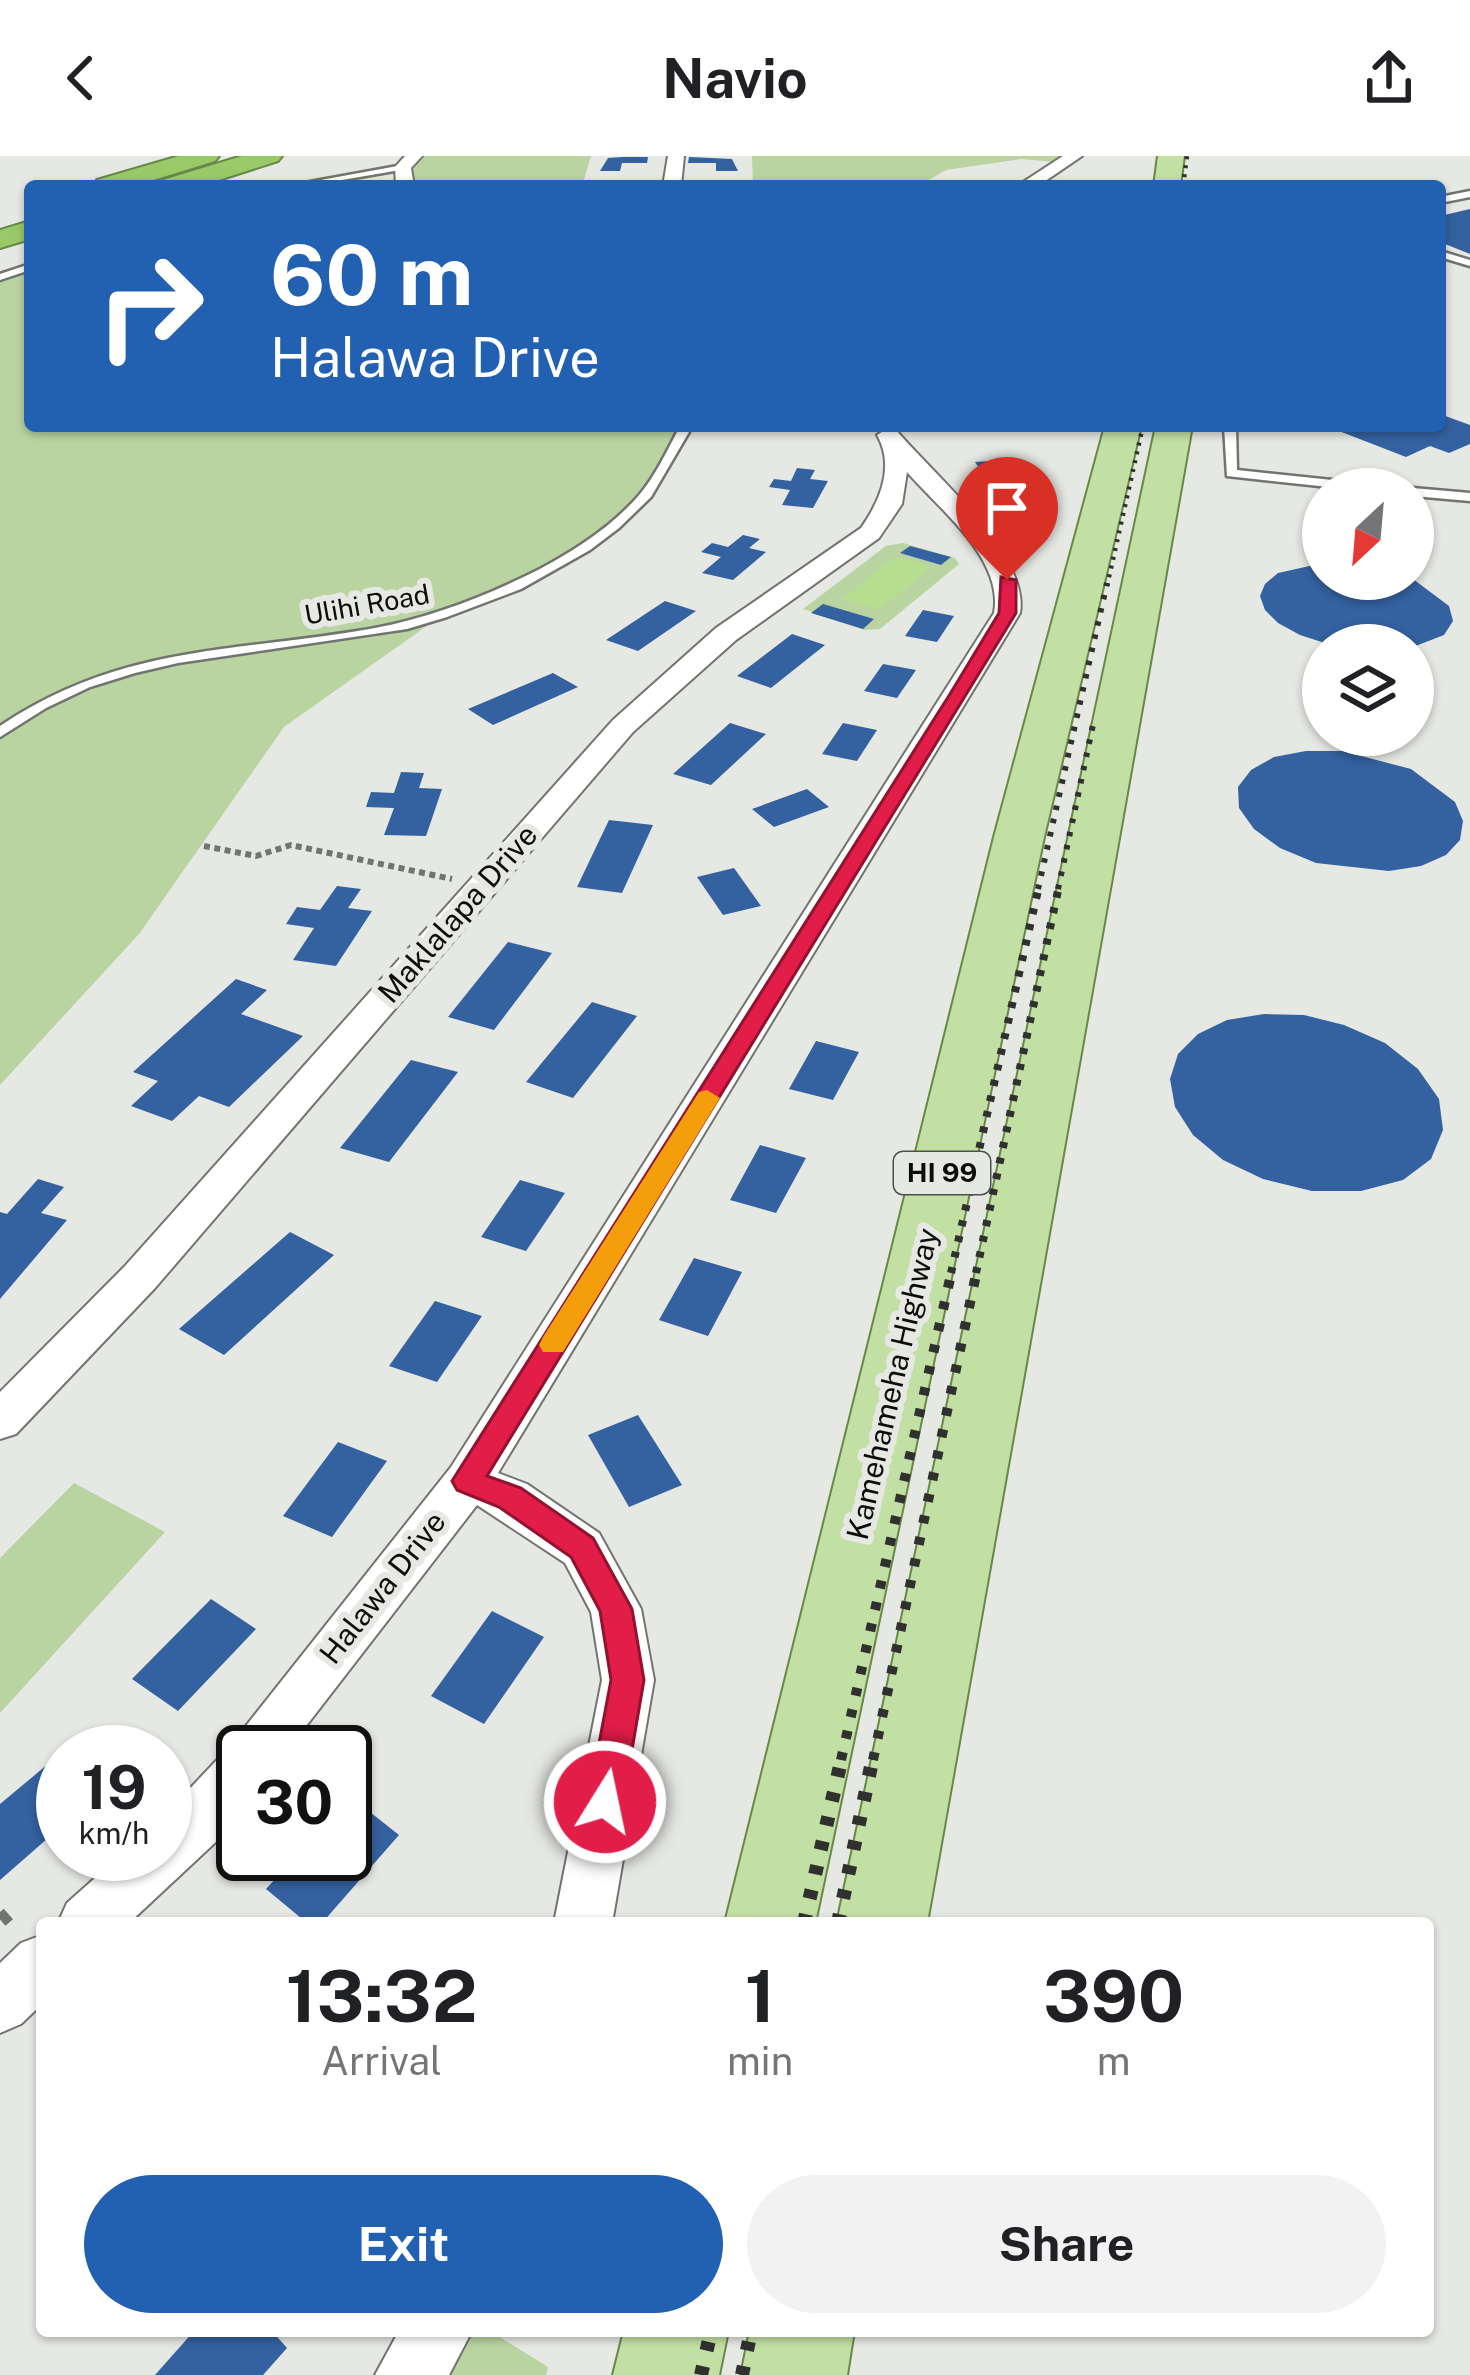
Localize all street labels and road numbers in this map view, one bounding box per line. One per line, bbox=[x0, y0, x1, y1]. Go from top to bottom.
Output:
street label: Ulihi Road bbox=[302, 577, 432, 631]
street label: Maklalapa Drive bbox=[370, 817, 544, 1010]
road number: HI 99 bbox=[894, 1152, 990, 1194]
street label: Kamehameha Highway bbox=[839, 1224, 945, 1543]
street label: Halawa Drive bbox=[312, 1504, 453, 1671]

